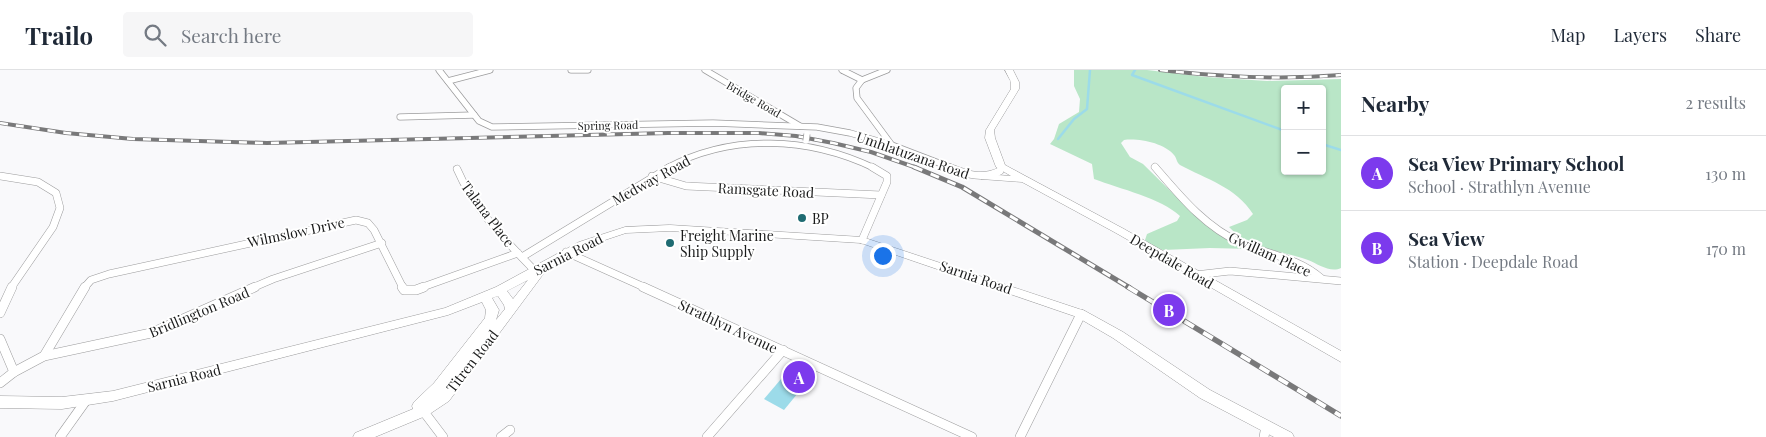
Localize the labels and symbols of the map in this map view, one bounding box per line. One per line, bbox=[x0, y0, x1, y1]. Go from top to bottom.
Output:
street label: Bridge Road bbox=[724, 77, 784, 121]
street label: Spring Road bbox=[578, 117, 639, 133]
street label: Umhlatuzana Road bbox=[854, 127, 972, 183]
street label: Medway Road bbox=[608, 151, 694, 209]
street label: Talana Place bbox=[457, 177, 519, 251]
street label: Ramsgate Road bbox=[717, 178, 815, 202]
place label: BP bbox=[812, 209, 829, 228]
street label: Wilmslow Drive bbox=[245, 212, 346, 252]
marker: BP bbox=[796, 212, 808, 224]
place label: Freight Marine Ship Supply bbox=[680, 226, 774, 261]
street label: Gwillam Place bbox=[1226, 227, 1314, 281]
street label: Sarnia Road bbox=[530, 228, 606, 280]
street label: Deepdale Road bbox=[1127, 229, 1217, 293]
marker: Freight Marine Ship Supply bbox=[664, 237, 676, 249]
your location bbox=[870, 243, 896, 269]
street label: Sarnia Road bbox=[937, 256, 1015, 298]
street label: Bridlington Road bbox=[146, 282, 252, 342]
pin: B bbox=[1153, 291, 1185, 329]
street label: Strathlyn Avenue bbox=[675, 295, 781, 357]
street label: Titren Road bbox=[442, 326, 502, 396]
pin: A bbox=[783, 358, 815, 396]
street label: Sarnia Road bbox=[145, 360, 223, 396]

